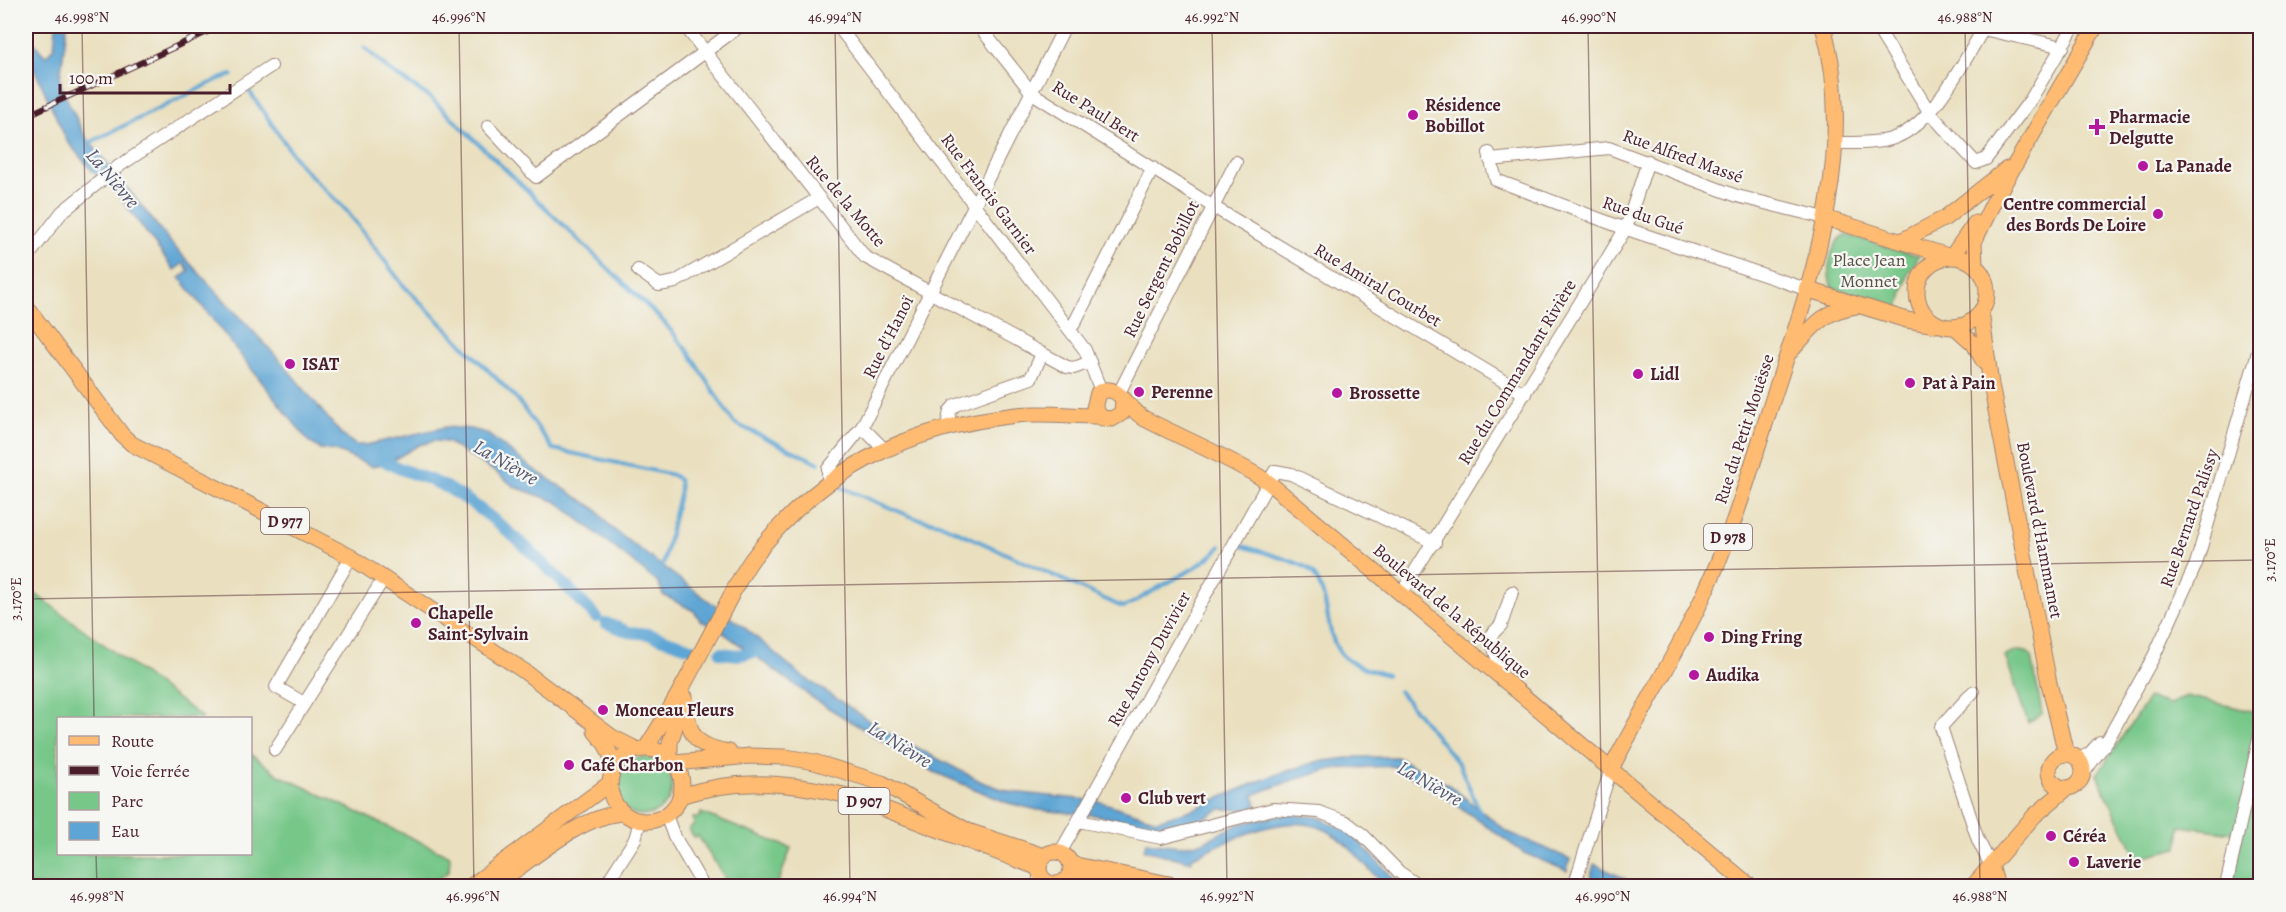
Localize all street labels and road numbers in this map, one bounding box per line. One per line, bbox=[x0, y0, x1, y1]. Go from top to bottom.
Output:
street label: Rue Paul Bert bbox=[1048, 75, 1144, 147]
street label: Rue Alfred Massé bbox=[1620, 123, 1746, 189]
street label: Rue Francis Garnier bbox=[935, 128, 1043, 260]
street label: Rue de la Motte bbox=[800, 150, 892, 252]
street label: Rue du Gué bbox=[1599, 190, 1687, 240]
street label: Rue Sergent Bobillot bbox=[1117, 196, 1205, 342]
street label: Rue Amiral Courbet bbox=[1310, 237, 1446, 333]
street label: Rue du Commandant Rivière bbox=[1452, 275, 1582, 469]
street label: Rue d'Hanoï bbox=[857, 291, 919, 383]
street label: Rue du Petit Mouësse bbox=[1708, 351, 1780, 507]
street label: Boulevard d'Hammamet bbox=[2011, 440, 2069, 620]
street label: Rue Bernard Palissy bbox=[2154, 444, 2224, 591]
road number: D 977 bbox=[261, 508, 309, 534]
road number: D 978 bbox=[1704, 524, 1752, 550]
street label: Boulevard de la République bbox=[1368, 538, 1536, 684]
street label: Rue Antony Duvivier bbox=[1102, 587, 1196, 731]
road number: D 907 bbox=[838, 788, 890, 814]

